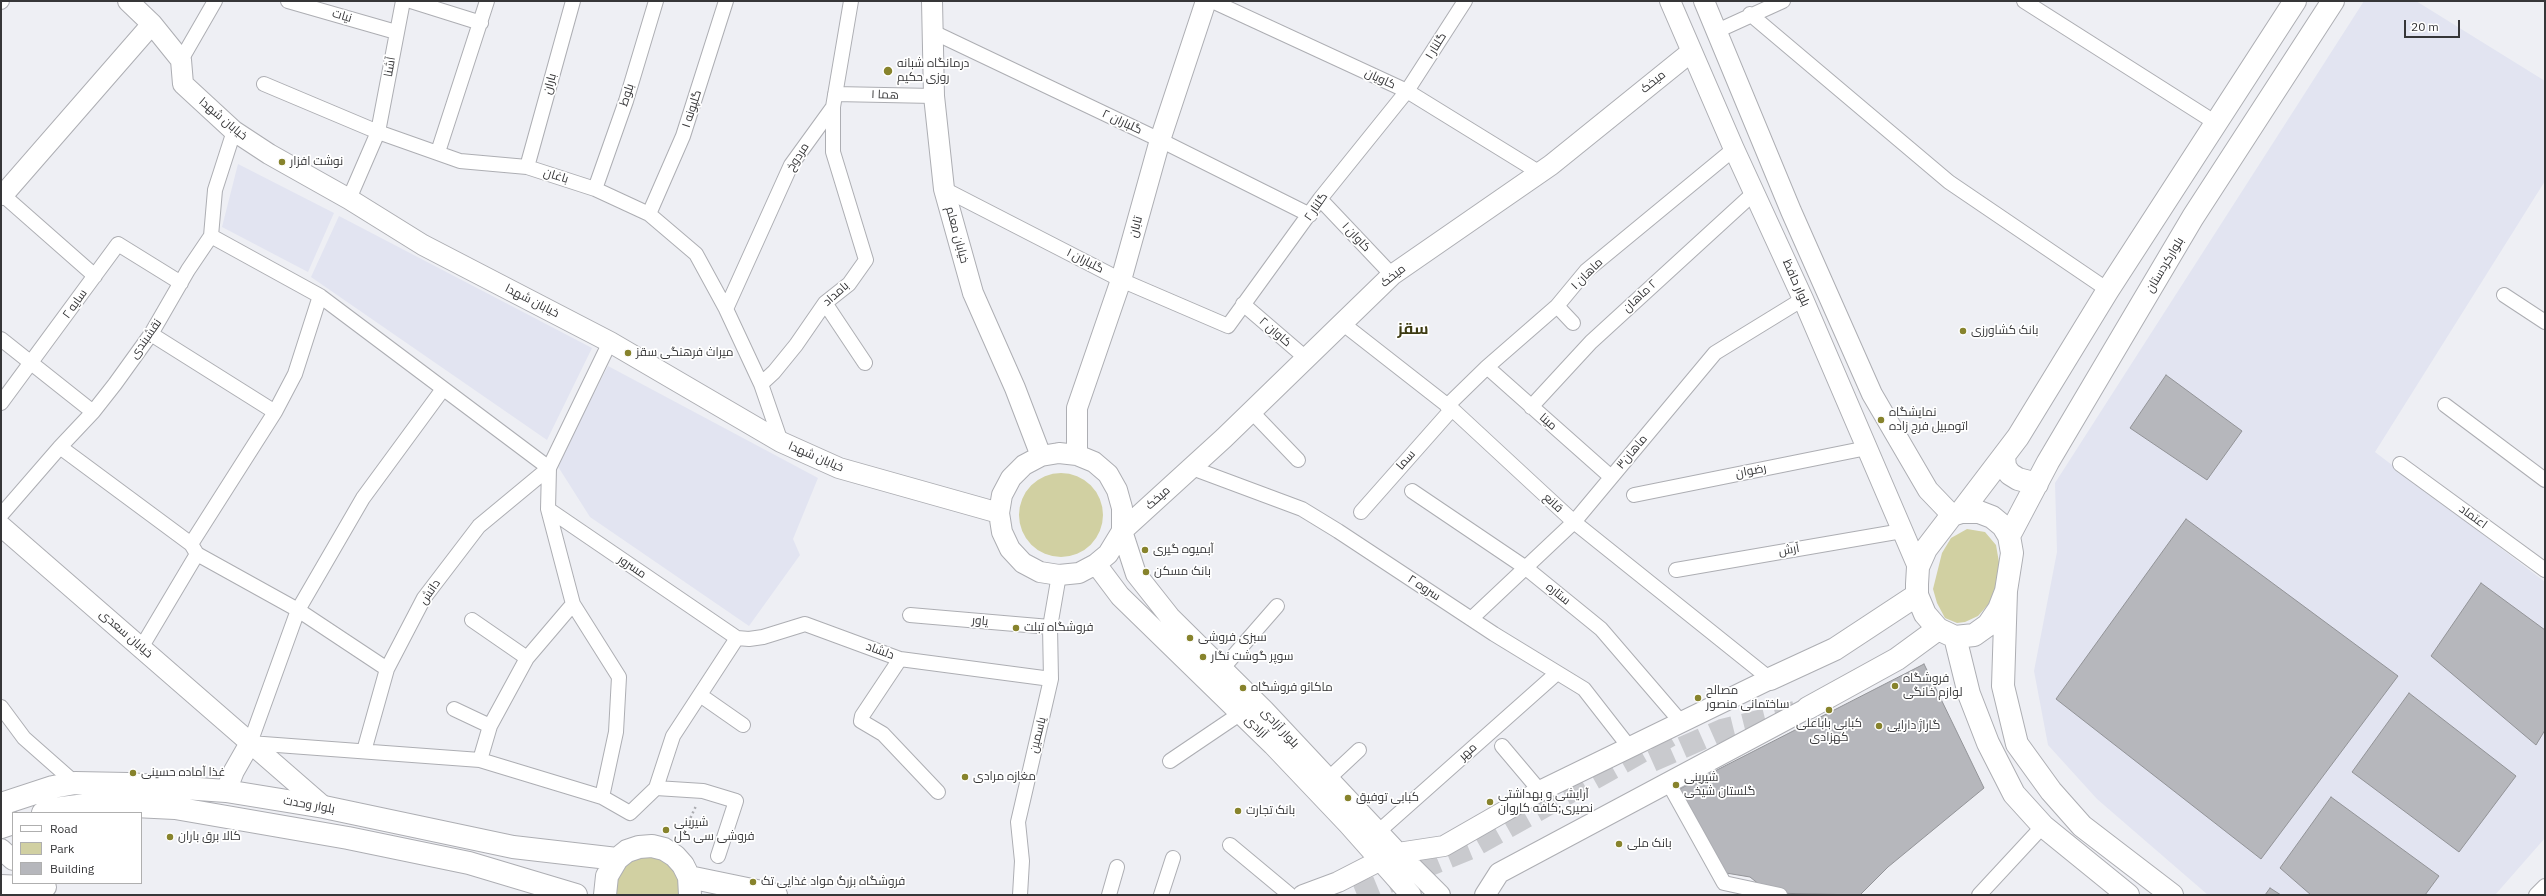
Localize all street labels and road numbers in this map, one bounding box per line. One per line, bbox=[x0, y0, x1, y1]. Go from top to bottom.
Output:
street label: نیات bbox=[331, 6, 353, 26]
street label: گلنار ۱ bbox=[1422, 30, 1450, 62]
street label: آشنا bbox=[381, 56, 399, 78]
street label: کاویان bbox=[1362, 66, 1398, 92]
street label: میخک bbox=[1637, 68, 1669, 96]
street label: باران bbox=[540, 72, 560, 96]
street label: بلوط bbox=[617, 82, 637, 108]
street label: هما ۱ bbox=[871, 87, 899, 103]
street label: گلپونه ۱ bbox=[679, 88, 705, 130]
street label: خیابان شهدا bbox=[196, 95, 250, 143]
street label: گلباران ۲ bbox=[1100, 107, 1144, 137]
street label: مردوخ bbox=[784, 140, 812, 174]
street label: باغان bbox=[542, 165, 570, 187]
street label: گلنار ۲ bbox=[1301, 190, 1331, 224]
street label: خیابان معلم bbox=[943, 205, 971, 265]
street label: تابان bbox=[1126, 215, 1146, 239]
street label: کاوان ۱ bbox=[1339, 219, 1373, 255]
street label: بلوارکردستان bbox=[2143, 235, 2187, 295]
street label: گلباران ۱ bbox=[1064, 246, 1106, 276]
street label: ماهان ۱ bbox=[1568, 255, 1606, 293]
street label: بلوار حافظ bbox=[1779, 257, 1813, 309]
street label: میخک bbox=[1377, 262, 1409, 290]
street label: ٢ ماهان bbox=[1620, 277, 1660, 315]
street label: بامداد bbox=[820, 279, 852, 309]
street label: خیابان شهدا bbox=[503, 281, 561, 321]
street label: سایه ۲ bbox=[60, 287, 90, 321]
street label: کاوان ۲ bbox=[1256, 314, 1294, 350]
street label: نقشبندی bbox=[127, 316, 165, 362]
street label: مینا bbox=[1536, 411, 1560, 433]
street label: ماهان۳ bbox=[1613, 432, 1651, 472]
street label: خیابان شهدا bbox=[786, 439, 846, 475]
street label: سما bbox=[1393, 447, 1419, 473]
street label: رضوان bbox=[1734, 461, 1768, 481]
street label: میخک bbox=[1143, 483, 1173, 513]
street label: قانع bbox=[1540, 490, 1566, 516]
street label: اعتماد bbox=[2456, 502, 2490, 532]
street label: آرش bbox=[1777, 541, 1801, 559]
street label: مسرور bbox=[615, 552, 649, 582]
street label: سروه ۲ bbox=[1405, 572, 1443, 604]
street label: دانش bbox=[416, 577, 444, 607]
street label: ستاره bbox=[1543, 580, 1573, 608]
street label: خیابان سعدی bbox=[96, 607, 156, 661]
street label: یاور bbox=[971, 613, 989, 629]
street label: دلشاد bbox=[864, 639, 896, 663]
street label: بلوار آزادی bbox=[1258, 705, 1302, 751]
street label: آزادی bbox=[1242, 713, 1270, 741]
street label: یاسمین bbox=[1027, 715, 1049, 755]
street label: مهر bbox=[1456, 740, 1480, 764]
street label: بلوار وحدت bbox=[282, 793, 336, 817]

